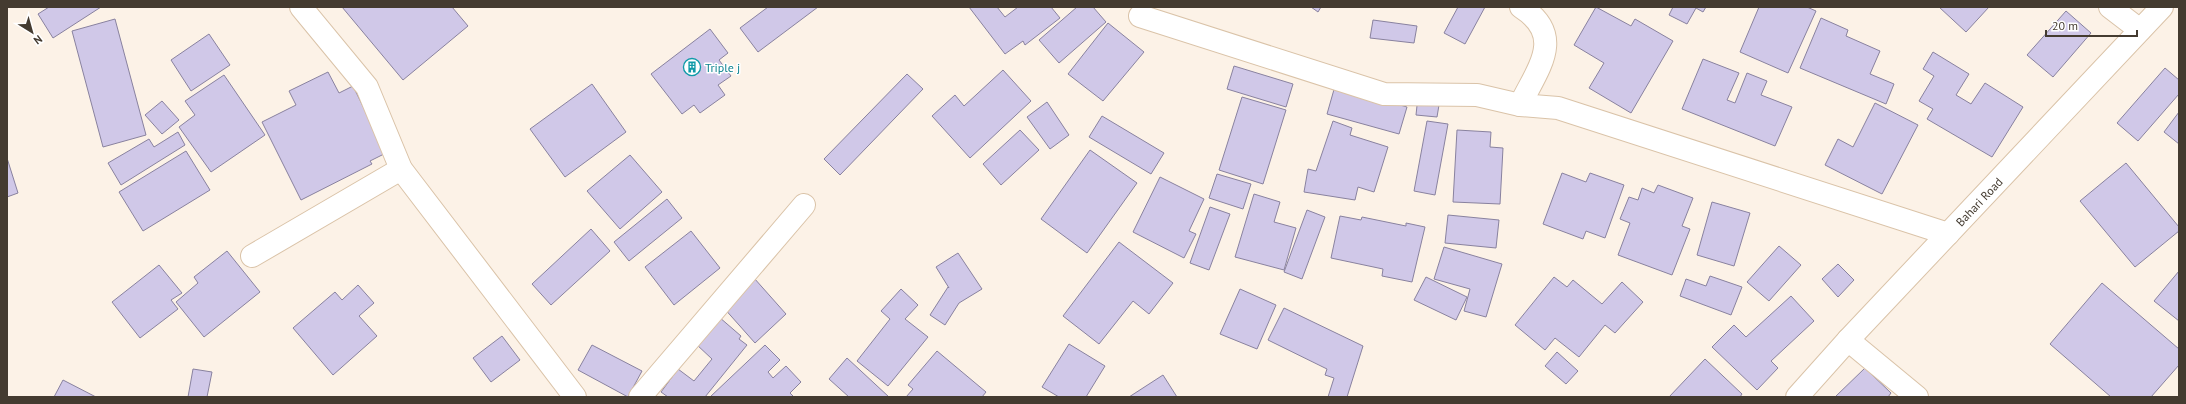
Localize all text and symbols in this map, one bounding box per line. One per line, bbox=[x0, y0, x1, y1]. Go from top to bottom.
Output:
north arrow bbox=[12, 12, 52, 52]
scale bar bbox=[2046, 12, 2137, 38]
text: 20 m bbox=[2052, 18, 2078, 33]
text: N bbox=[31, 32, 45, 48]
building icon: Triple j bbox=[682, 57, 702, 77]
place label: Triple j bbox=[705, 60, 740, 75]
street label: Bahari Road bbox=[1952, 174, 2005, 229]

